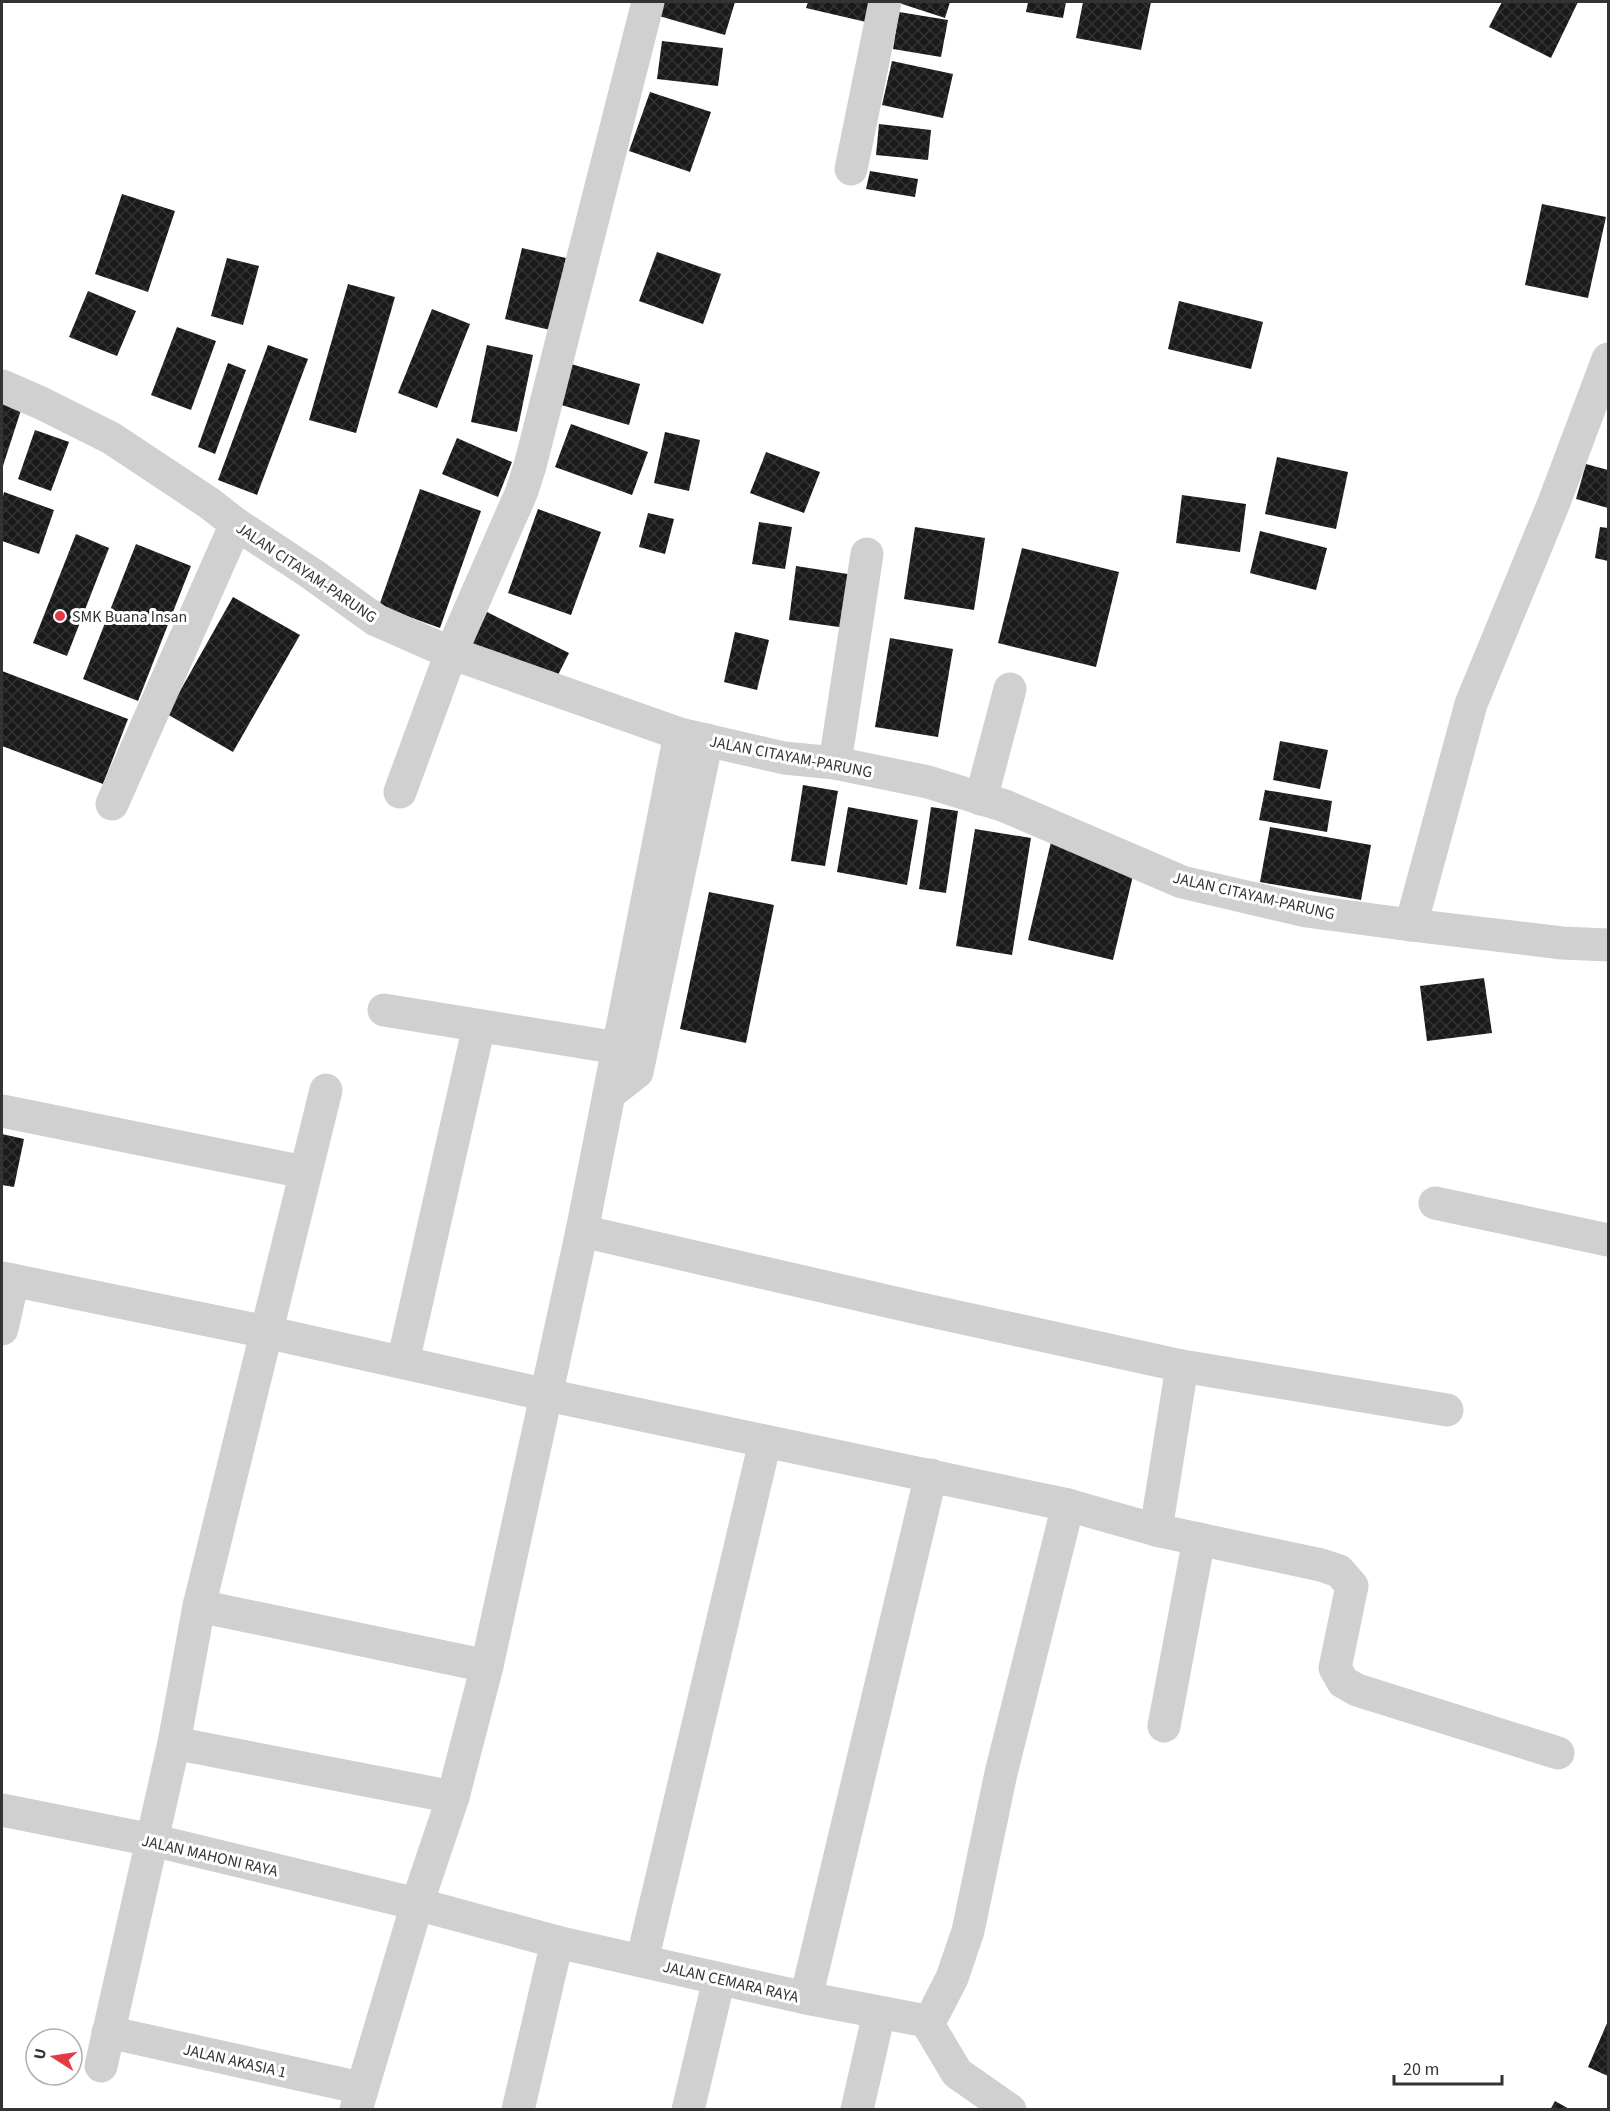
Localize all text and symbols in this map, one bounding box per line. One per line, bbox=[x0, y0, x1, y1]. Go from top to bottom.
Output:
street label: JALAN CITAYAM-PARUNG bbox=[232, 517, 381, 628]
place label: SMK Buana Insan bbox=[72, 606, 187, 628]
marker: SMK Buana Insan bbox=[53, 609, 67, 623]
street label: JALAN CITAYAM-PARUNG bbox=[707, 730, 874, 784]
street label: JALAN CITAYAM-PARUNG bbox=[1171, 867, 1337, 925]
street label: JALAN MAHONI RAYA bbox=[140, 1830, 280, 1882]
street label: JALAN CEMARA RAYA bbox=[661, 1956, 801, 2008]
north arrow bbox=[24, 2027, 84, 2087]
street label: JALAN AKASIA 1 bbox=[181, 2038, 289, 2084]
text: U bbox=[28, 2047, 52, 2062]
scale bar bbox=[1394, 2048, 1502, 2086]
text: 20 m bbox=[1403, 2057, 1439, 2082]

